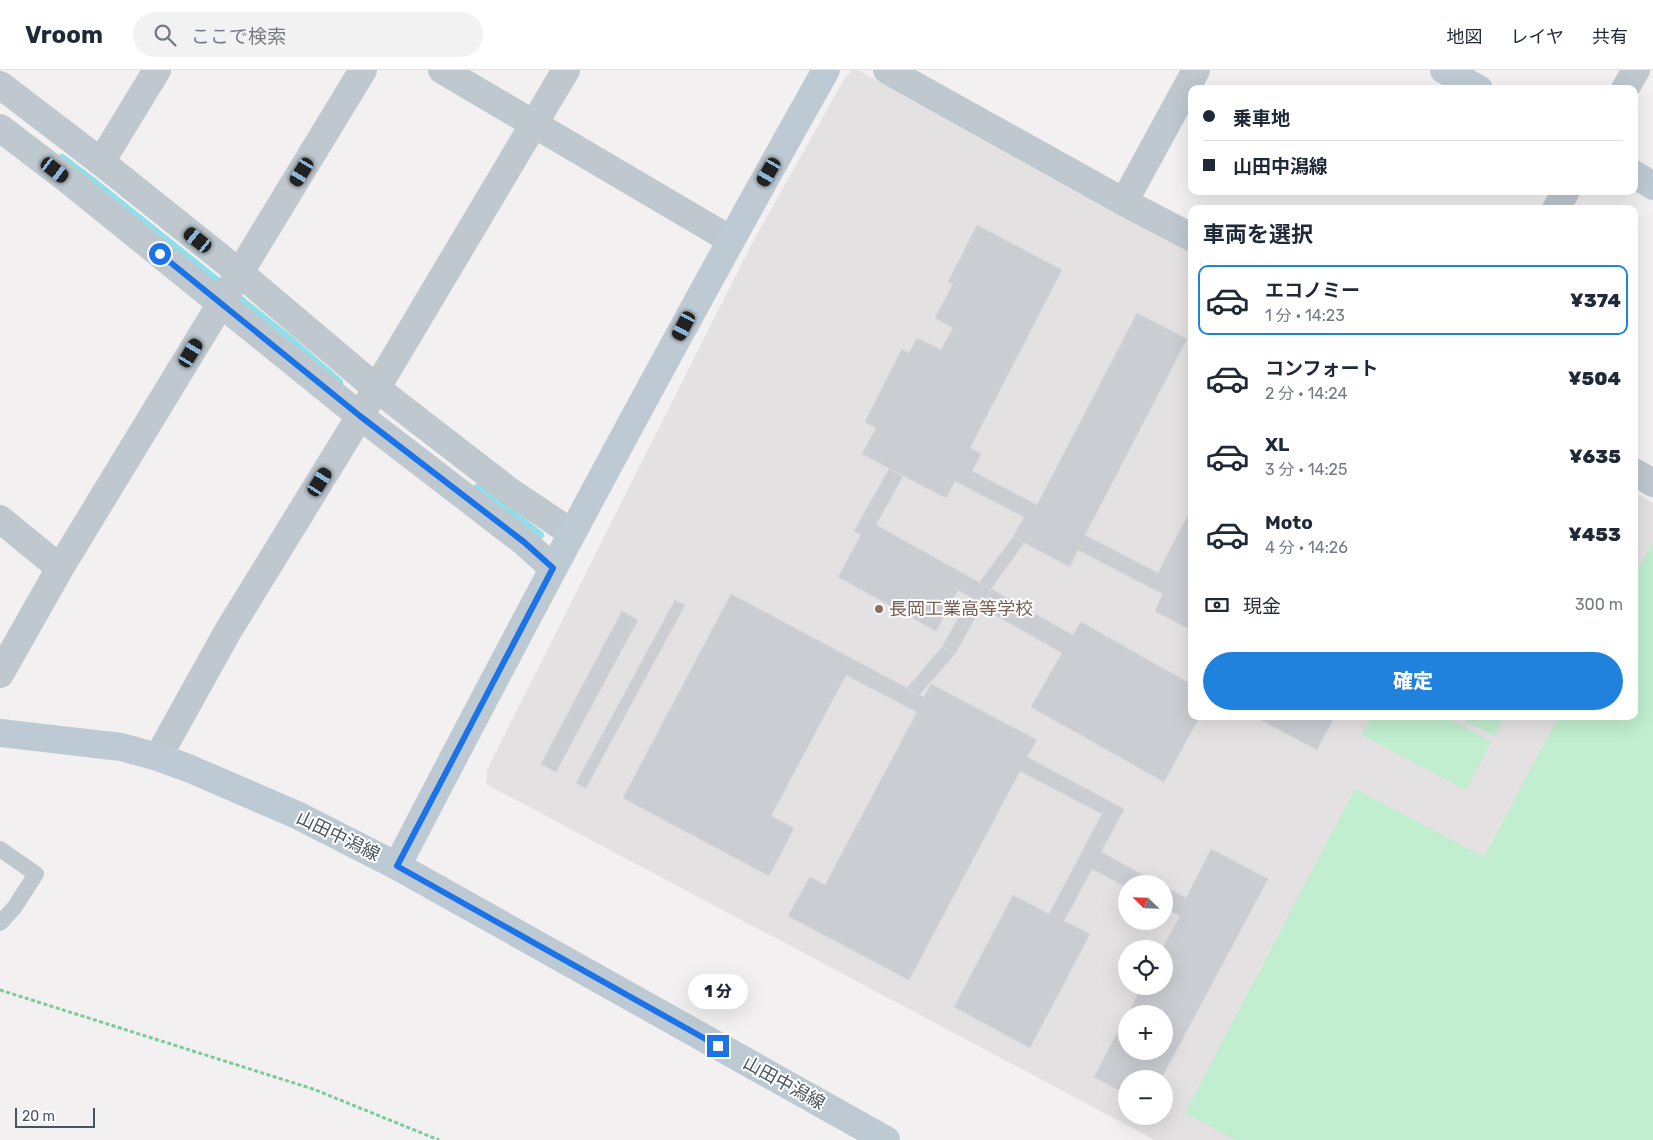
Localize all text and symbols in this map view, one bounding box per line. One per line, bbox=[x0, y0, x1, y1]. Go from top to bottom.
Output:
search box bbox=[133, 12, 483, 57]
text: Vroom bbox=[25, 21, 103, 49]
icon: search bbox=[151, 21, 179, 49]
text: ここで検索 bbox=[191, 25, 286, 48]
text: 地図 bbox=[1447, 26, 1483, 48]
text: レイヤ bbox=[1511, 26, 1564, 48]
text: 共有 bbox=[1592, 26, 1628, 48]
text: 乗車地 bbox=[1233, 107, 1290, 130]
car bbox=[38, 155, 71, 185]
car bbox=[287, 155, 316, 189]
car bbox=[755, 155, 782, 189]
text: 山田中潟線 bbox=[1233, 155, 1328, 178]
text: 車両を選択 bbox=[1203, 221, 1313, 248]
car bbox=[181, 225, 214, 255]
route start bbox=[149, 243, 171, 265]
icon: car bbox=[1205, 278, 1250, 323]
text: エコノミー bbox=[1265, 279, 1360, 302]
text: ¥374 bbox=[1570, 289, 1621, 312]
text: 1 分 · 14:23 bbox=[1265, 306, 1345, 325]
car bbox=[670, 309, 697, 343]
car bbox=[176, 336, 205, 370]
icon: car bbox=[1205, 356, 1250, 401]
text: コンフォート bbox=[1265, 357, 1378, 380]
text: ¥504 bbox=[1568, 367, 1621, 390]
text: 2 分 · 14:24 bbox=[1265, 384, 1347, 403]
text: XL bbox=[1265, 433, 1289, 456]
icon: car bbox=[1205, 434, 1250, 479]
text: ¥635 bbox=[1569, 445, 1621, 468]
text: 3 分 · 14:25 bbox=[1265, 460, 1347, 479]
car bbox=[305, 465, 334, 499]
text: Moto bbox=[1265, 511, 1313, 534]
icon: car bbox=[1205, 512, 1250, 557]
text: ¥453 bbox=[1568, 523, 1621, 546]
text: 4 分 · 14:26 bbox=[1265, 538, 1348, 557]
icon: cash bbox=[1203, 591, 1231, 619]
text: 現金 bbox=[1243, 595, 1281, 618]
text: 300 m bbox=[1575, 595, 1623, 614]
place label: 長岡工業高等学校 bbox=[889, 598, 1033, 620]
marker: 長岡工業高等学校 bbox=[873, 603, 885, 615]
button: 確定 bbox=[1203, 652, 1623, 710]
street label: 山田中潟線 bbox=[293, 806, 383, 866]
north arrow bbox=[1118, 875, 1172, 930]
map controls bbox=[1118, 875, 1173, 1125]
button: locate bbox=[1118, 940, 1173, 995]
callout: 1 分 bbox=[688, 974, 748, 1008]
text: 1 分 bbox=[704, 982, 732, 1001]
button: + bbox=[1118, 1005, 1173, 1060]
route end bbox=[707, 1035, 729, 1057]
street label: 山田中潟線 bbox=[739, 1052, 829, 1114]
button: − bbox=[1118, 1070, 1173, 1125]
scale bar bbox=[15, 1105, 95, 1128]
text: 20 m bbox=[22, 1108, 55, 1125]

